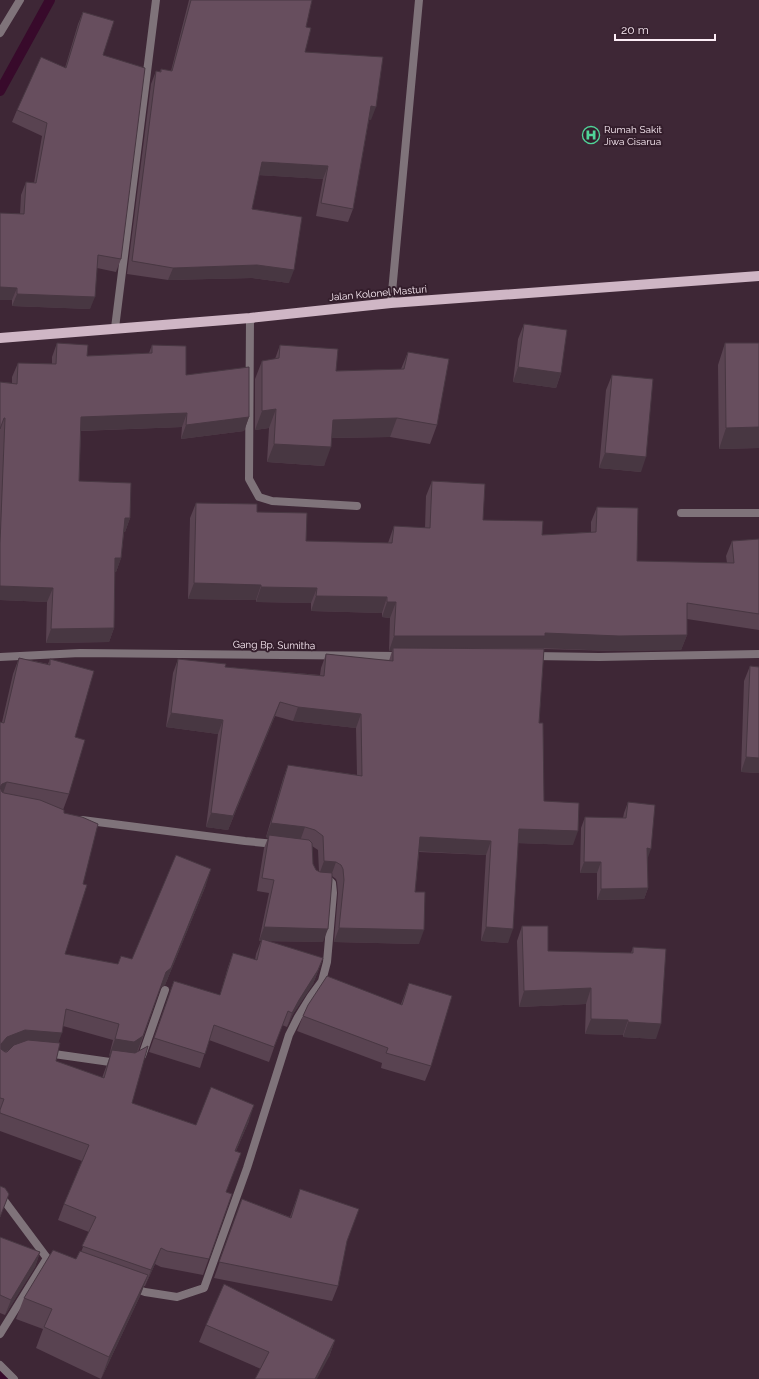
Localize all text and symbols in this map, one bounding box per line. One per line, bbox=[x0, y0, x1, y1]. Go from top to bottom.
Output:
scale bar bbox=[615, 16, 715, 42]
text: 20 m bbox=[621, 23, 649, 37]
place label: Rumah Sakit Jiwa Cisarua bbox=[604, 124, 662, 147]
hospital icon: Rumah Sakit Jiwa Cisarua bbox=[581, 125, 601, 145]
street label: Jalan Kolonel Masturi bbox=[329, 283, 427, 303]
street label: Gang Bp. Sumitha bbox=[233, 639, 315, 651]

